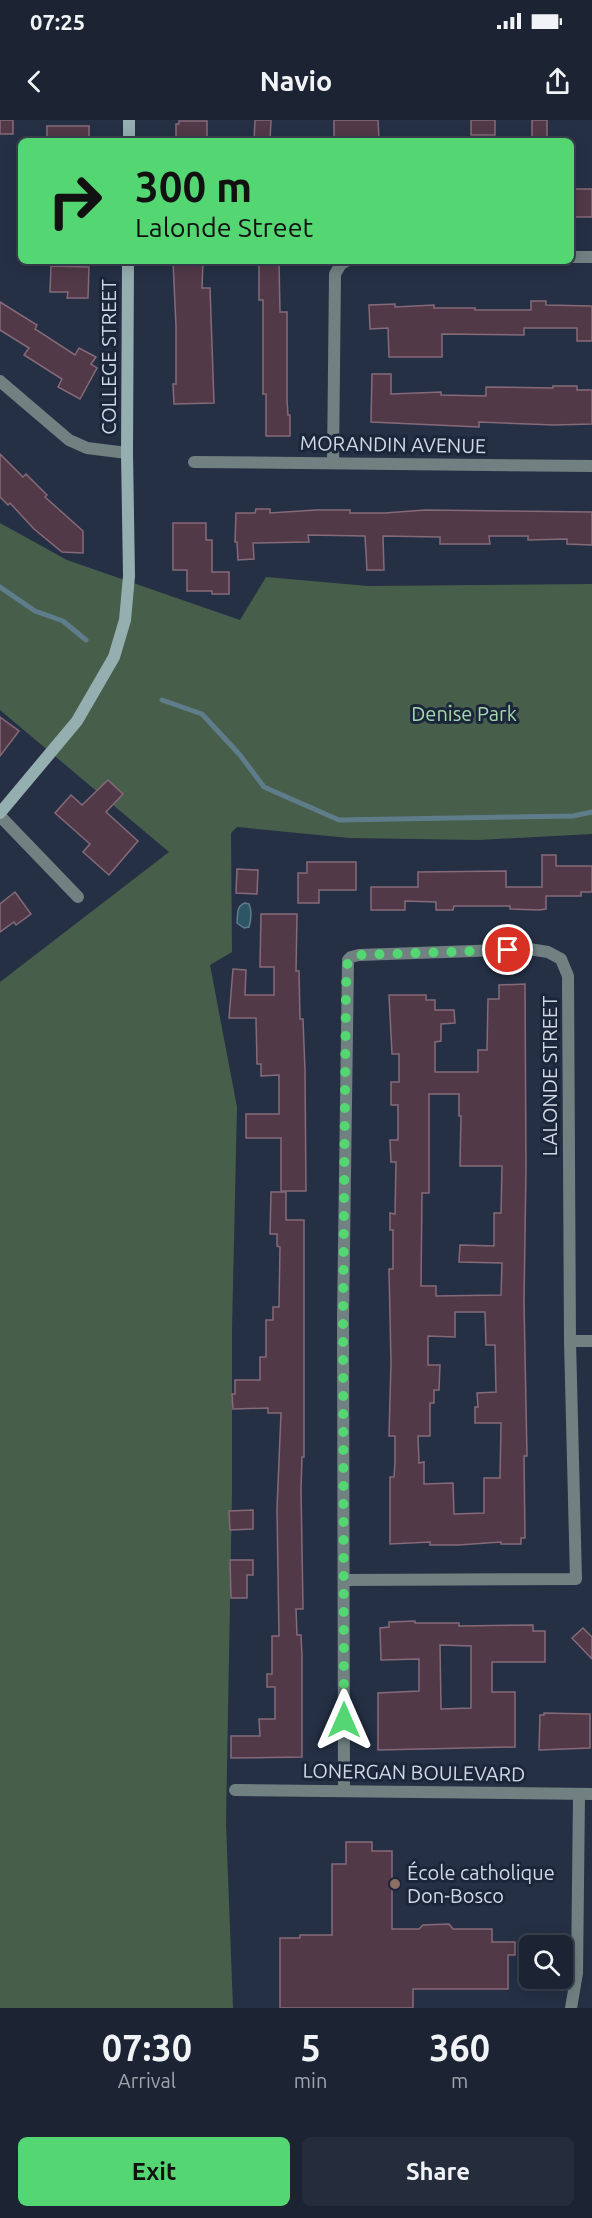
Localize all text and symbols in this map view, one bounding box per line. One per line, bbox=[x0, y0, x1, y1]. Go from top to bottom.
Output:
text: 07:25 bbox=[30, 9, 85, 34]
icon: back bbox=[18, 65, 51, 98]
icon: share bbox=[541, 65, 574, 98]
text: Navio bbox=[260, 66, 332, 96]
icon: right bbox=[36, 162, 114, 240]
text: 300 m bbox=[135, 163, 252, 210]
text: Lalonde Street bbox=[135, 212, 313, 242]
street label: COLLEGE STREET bbox=[97, 279, 120, 435]
street label: MORANDIN AVENUE bbox=[300, 431, 486, 457]
park label: Denise Park bbox=[411, 702, 517, 725]
pin bbox=[482, 924, 533, 975]
icon: arrive bbox=[491, 933, 524, 966]
street label: LALONDE STREET bbox=[538, 996, 561, 1156]
position arrow bbox=[312, 1688, 376, 1752]
street label: LONERGAN BOULEVARD bbox=[303, 1759, 525, 1785]
place label: École catholique Don-Bosco bbox=[407, 1861, 555, 1907]
marker: École catholique Don-Bosco bbox=[388, 1877, 402, 1891]
map controls bbox=[519, 1935, 573, 1989]
button: search bbox=[519, 1935, 573, 1989]
text: 07:30 bbox=[102, 2027, 192, 2068]
text: 5 bbox=[300, 2027, 321, 2068]
text: 360 bbox=[429, 2027, 490, 2068]
text: Arrival bbox=[118, 2069, 176, 2092]
text: min bbox=[294, 2069, 327, 2092]
text: m bbox=[451, 2069, 468, 2092]
button: Exit bbox=[18, 2137, 290, 2206]
button: Share bbox=[302, 2137, 574, 2206]

